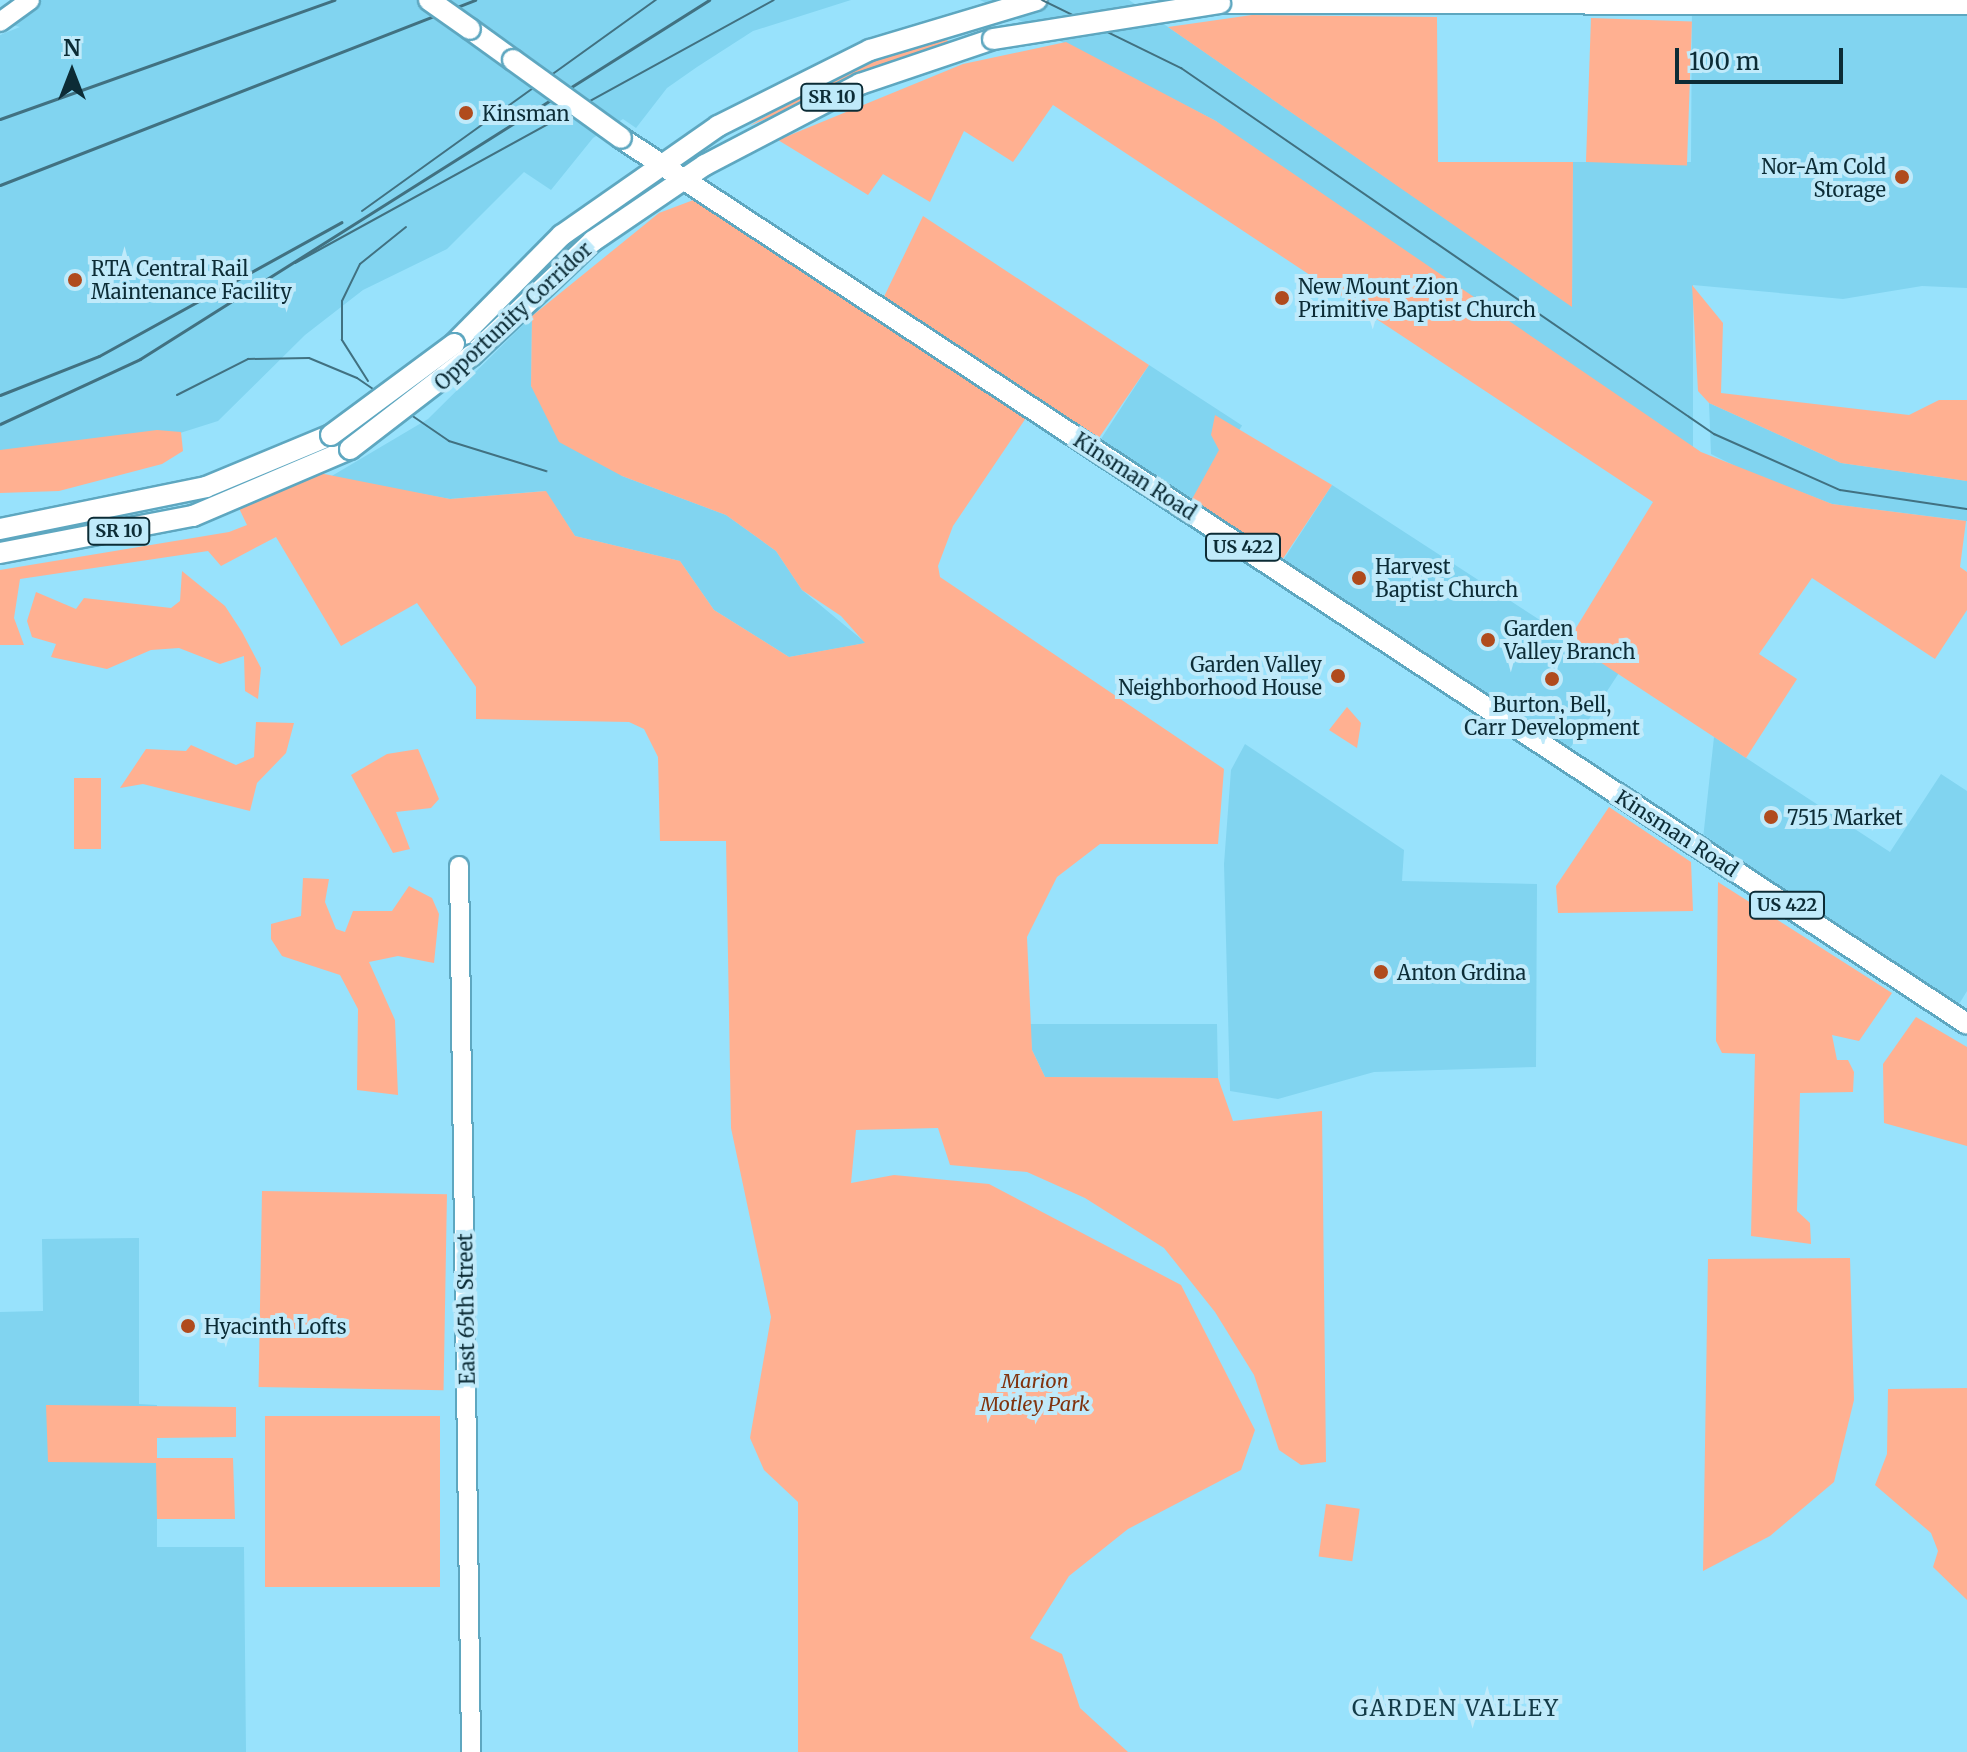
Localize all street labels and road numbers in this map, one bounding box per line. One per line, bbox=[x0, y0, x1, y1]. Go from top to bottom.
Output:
road number: SR 10 bbox=[800, 83, 864, 111]
street label: Opportunity Corridor bbox=[429, 237, 597, 395]
street label: Kinsman Road bbox=[1069, 428, 1201, 524]
road number: SR 10 bbox=[87, 517, 151, 545]
road number: US 422 bbox=[1203, 533, 1283, 561]
street label: Kinsman Road bbox=[1611, 785, 1743, 881]
road number: US 422 bbox=[1747, 891, 1827, 919]
street label: East 65th Street bbox=[453, 1233, 479, 1385]

